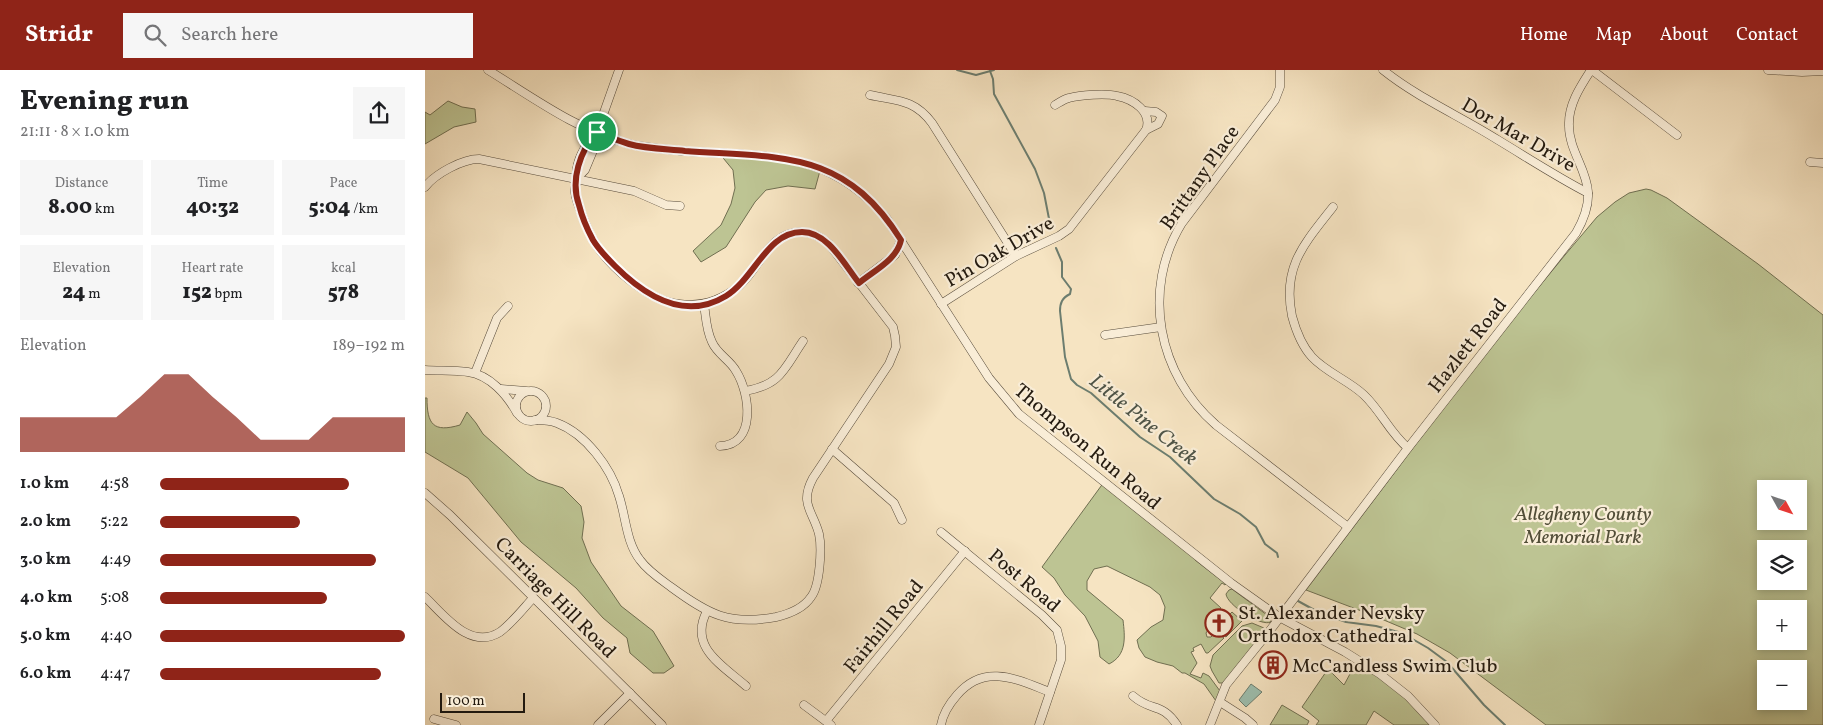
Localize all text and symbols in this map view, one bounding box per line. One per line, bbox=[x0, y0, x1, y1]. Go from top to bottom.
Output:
search box bbox=[123, 13, 473, 58]
text: Stridr bbox=[25, 18, 93, 52]
icon: search bbox=[141, 21, 169, 49]
text: Search here bbox=[181, 22, 278, 48]
text: Home bbox=[1520, 23, 1568, 48]
text: Map bbox=[1596, 23, 1632, 48]
text: About bbox=[1660, 23, 1708, 48]
text: Contact bbox=[1736, 23, 1798, 48]
text: Evening run bbox=[20, 82, 189, 121]
button: share bbox=[353, 87, 405, 139]
street label: Dor Mar Drive bbox=[1456, 92, 1580, 180]
pin bbox=[576, 111, 618, 153]
icon: arrive bbox=[583, 118, 611, 146]
street label: Brittany Place bbox=[1154, 120, 1247, 236]
text: 21:11 · 8 × 1.0 km bbox=[20, 121, 130, 143]
text: Distance bbox=[55, 174, 108, 193]
text: Time bbox=[197, 174, 228, 193]
text: Pace bbox=[330, 174, 358, 193]
text: 8.00 bbox=[48, 193, 92, 222]
text: 40:32 bbox=[186, 193, 239, 222]
text: 5:04 bbox=[309, 193, 351, 222]
text: km bbox=[92, 200, 115, 219]
text: /km bbox=[351, 200, 378, 219]
street label: Pin Oak Drive bbox=[940, 210, 1060, 295]
text: Elevation bbox=[52, 259, 111, 278]
text: Heart rate bbox=[182, 259, 243, 278]
text: kcal bbox=[331, 259, 356, 278]
text: 24 bbox=[62, 278, 86, 307]
text: 152 bbox=[182, 278, 212, 307]
text: 578 bbox=[328, 278, 359, 307]
text: m bbox=[86, 285, 101, 304]
text: bpm bbox=[212, 285, 243, 304]
street label: Hazlett Road bbox=[1423, 293, 1515, 400]
text: Elevation bbox=[20, 335, 87, 357]
text: 189–192 m bbox=[332, 335, 405, 357]
water label: Little Pine Creek bbox=[1083, 367, 1204, 473]
street label: Thompson Run Road bbox=[1007, 378, 1166, 517]
text: 1.0 km bbox=[20, 473, 69, 495]
text: 4:58 bbox=[100, 473, 129, 495]
north arrow bbox=[1757, 480, 1807, 530]
map controls bbox=[1757, 480, 1807, 710]
park label: Allegheny County Memorial Park bbox=[1513, 501, 1652, 552]
text: 2.0 km bbox=[20, 511, 71, 533]
text: 5:22 bbox=[100, 511, 129, 533]
street label: Carriage Hill Road bbox=[488, 531, 622, 665]
button: layers bbox=[1757, 540, 1807, 590]
street label: Post Road bbox=[982, 543, 1066, 620]
text: 3.0 km bbox=[20, 549, 71, 571]
text: 4:49 bbox=[100, 549, 131, 571]
street label: Fairhill Road bbox=[838, 574, 931, 680]
text: 4.0 km bbox=[20, 587, 72, 609]
text: 5:08 bbox=[100, 587, 129, 609]
place label: St. Alexander Nevsky Orthodox Cathedral bbox=[1238, 600, 1425, 651]
button: + bbox=[1757, 600, 1807, 650]
church icon: St. Alexander Nevsky Orthodox Cathedral bbox=[1204, 608, 1234, 638]
text: 5.0 km bbox=[20, 625, 70, 647]
text: 4:40 bbox=[100, 625, 132, 647]
building icon: McCandless Swim Club bbox=[1258, 650, 1288, 680]
place label: McCandless Swim Club bbox=[1292, 653, 1498, 681]
button: − bbox=[1757, 660, 1807, 710]
text: 6.0 km bbox=[20, 663, 72, 685]
text: 4:47 bbox=[100, 663, 131, 685]
scale bar bbox=[440, 690, 525, 713]
text: 100 m bbox=[447, 692, 485, 711]

